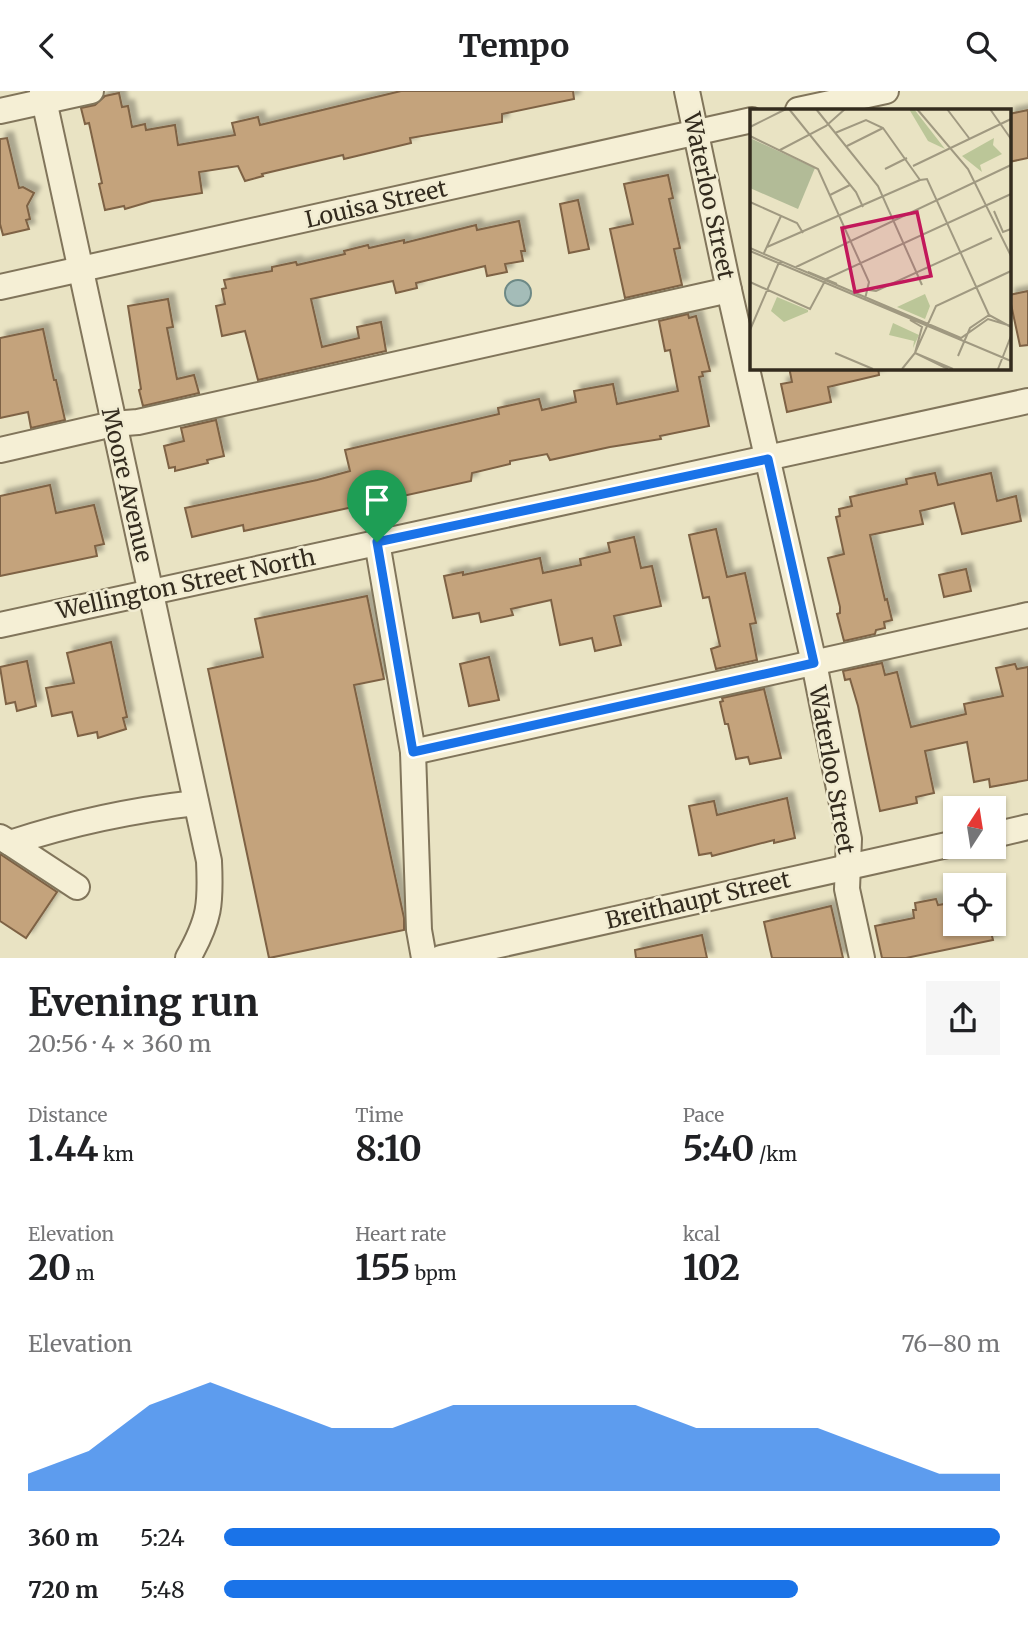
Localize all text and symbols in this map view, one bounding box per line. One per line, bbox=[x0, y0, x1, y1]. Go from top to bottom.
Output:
text: Tempo bbox=[459, 26, 569, 66]
icon: back bbox=[28, 27, 66, 65]
icon: search bbox=[962, 27, 1000, 65]
street label: Waterloo Street bbox=[677, 109, 741, 282]
inset map bbox=[750, 109, 1010, 369]
street label: Louisa Street bbox=[302, 173, 450, 234]
street label: Moore Avenue bbox=[96, 405, 159, 565]
pin bbox=[347, 470, 407, 542]
icon: arrive bbox=[358, 481, 396, 519]
street label: Wellington Street North bbox=[53, 542, 318, 625]
street label: Waterloo Street bbox=[803, 683, 862, 856]
north arrow bbox=[943, 796, 1006, 859]
map controls bbox=[943, 796, 1006, 936]
street label: Breithaupt Street bbox=[603, 864, 793, 935]
button: locate bbox=[943, 873, 1006, 936]
text: Evening run bbox=[28, 979, 259, 1026]
button: share bbox=[926, 981, 1000, 1055]
text: 20:56 · 4 × 360 m bbox=[28, 1029, 211, 1058]
text: Distance bbox=[28, 1103, 107, 1127]
text: Time bbox=[355, 1103, 404, 1127]
text: Pace bbox=[683, 1103, 724, 1127]
text: 1.44 bbox=[28, 1127, 99, 1171]
text: 8:10 bbox=[355, 1127, 422, 1171]
text: 5:40 bbox=[683, 1127, 754, 1171]
text: km bbox=[99, 1142, 134, 1166]
text: /km bbox=[754, 1142, 797, 1166]
text: Elevation bbox=[28, 1222, 114, 1246]
text: Heart rate bbox=[355, 1222, 446, 1246]
text: kcal bbox=[683, 1222, 720, 1246]
text: 20 bbox=[28, 1246, 71, 1290]
text: 155 bbox=[355, 1246, 410, 1290]
text: 102 bbox=[683, 1246, 740, 1290]
text: m bbox=[71, 1261, 95, 1285]
text: bpm bbox=[410, 1261, 457, 1285]
text: Elevation bbox=[28, 1329, 132, 1358]
text: 76–80 m bbox=[902, 1329, 1000, 1358]
text: 360 m bbox=[28, 1523, 99, 1552]
text: 5:24 bbox=[140, 1523, 185, 1552]
text: 720 m bbox=[28, 1575, 98, 1604]
text: 5:48 bbox=[140, 1575, 185, 1604]

